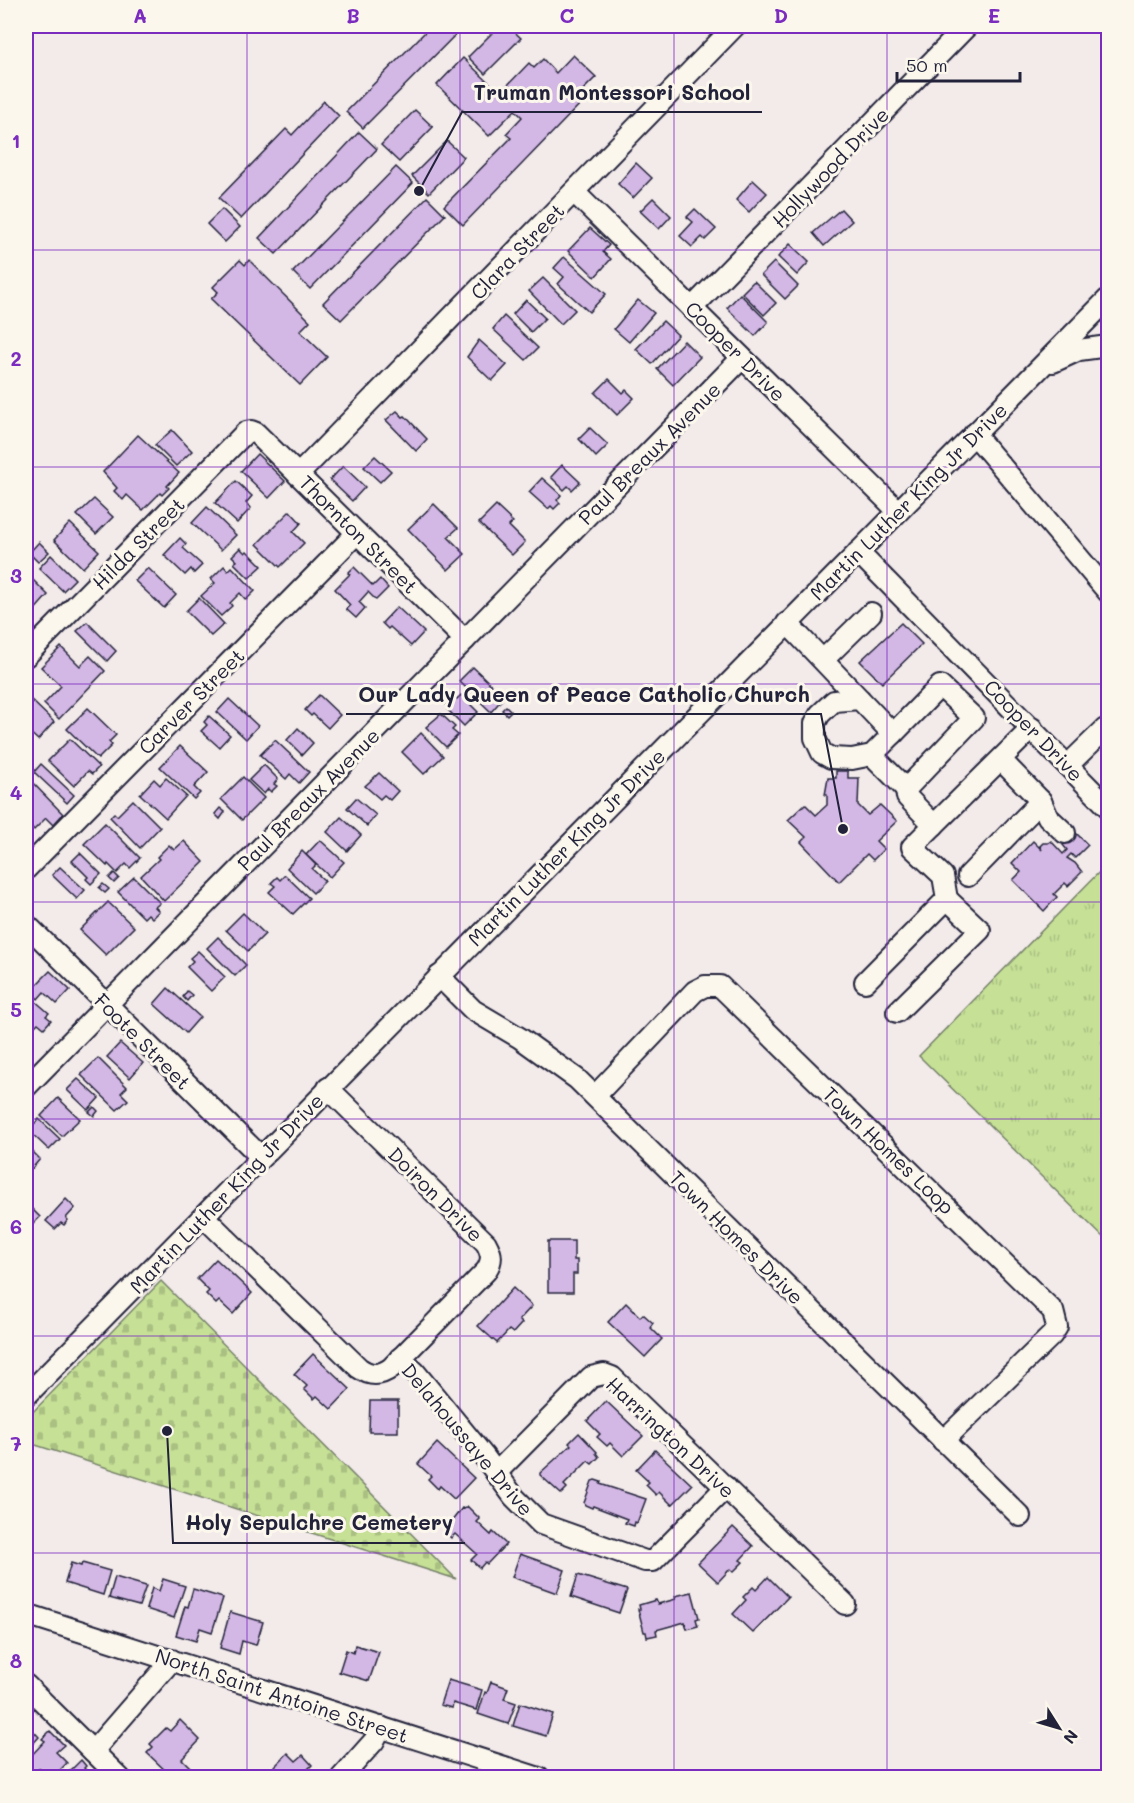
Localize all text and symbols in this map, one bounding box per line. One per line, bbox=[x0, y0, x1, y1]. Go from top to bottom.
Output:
text: A bbox=[133, 2, 147, 28]
text: B bbox=[346, 2, 360, 28]
text: C bbox=[560, 2, 575, 28]
text: D bbox=[774, 2, 788, 28]
text: E bbox=[988, 2, 1000, 28]
scale bar bbox=[897, 45, 1020, 83]
text: 50 m bbox=[906, 53, 948, 77]
callout: Truman Montessori School bbox=[462, 73, 762, 112]
text: Truman Montessori School bbox=[474, 78, 750, 105]
street label: Hollywood Drive bbox=[766, 101, 894, 233]
text: 1 bbox=[12, 127, 20, 153]
street label: Clara Street bbox=[464, 197, 570, 305]
street label: Cooper Drive bbox=[680, 295, 792, 407]
text: 2 bbox=[10, 345, 22, 371]
street label: Paul Breaux Avenue bbox=[572, 376, 726, 530]
street label: Martin Luther King Jr Drive bbox=[804, 397, 1012, 605]
street label: Thornton Street bbox=[294, 469, 424, 599]
street label: Hilda Street bbox=[86, 491, 190, 595]
text: 3 bbox=[10, 562, 22, 588]
street label: Carver Street bbox=[132, 642, 250, 760]
street label: Cooper Drive bbox=[979, 673, 1089, 787]
callout: Our Lady Queen of Peace Catholic Church bbox=[346, 675, 821, 714]
text: Our Lady Queen of Peace Catholic Church bbox=[358, 680, 810, 708]
street label: Paul Breaux Avenue bbox=[231, 722, 385, 876]
street label: Martin Luther King Jr Drive bbox=[462, 743, 670, 951]
text: 4 bbox=[10, 779, 23, 805]
street label: Foote Street bbox=[89, 987, 197, 1095]
text: 5 bbox=[10, 996, 22, 1022]
street label: Town Homes Loop bbox=[818, 1081, 960, 1219]
street label: Martin Luther King Jr Drive bbox=[123, 1087, 329, 1299]
street label: Doiron Drive bbox=[383, 1141, 489, 1247]
street label: Town Homes Drive bbox=[664, 1164, 810, 1310]
text: 6 bbox=[10, 1213, 22, 1239]
street label: Delahoussaye Drive bbox=[396, 1357, 540, 1521]
street label: Harrington Drive bbox=[601, 1371, 741, 1503]
text: 7 bbox=[10, 1430, 22, 1456]
callout: Holy Sepulchre Cemetery bbox=[173, 1504, 465, 1543]
text: Holy Sepulchre Cemetery bbox=[185, 1508, 453, 1536]
street label: North Saint Antoine Street bbox=[152, 1642, 412, 1748]
text: 8 bbox=[10, 1647, 22, 1673]
north arrow bbox=[1029, 1698, 1089, 1758]
text: N bbox=[1059, 1726, 1083, 1749]

